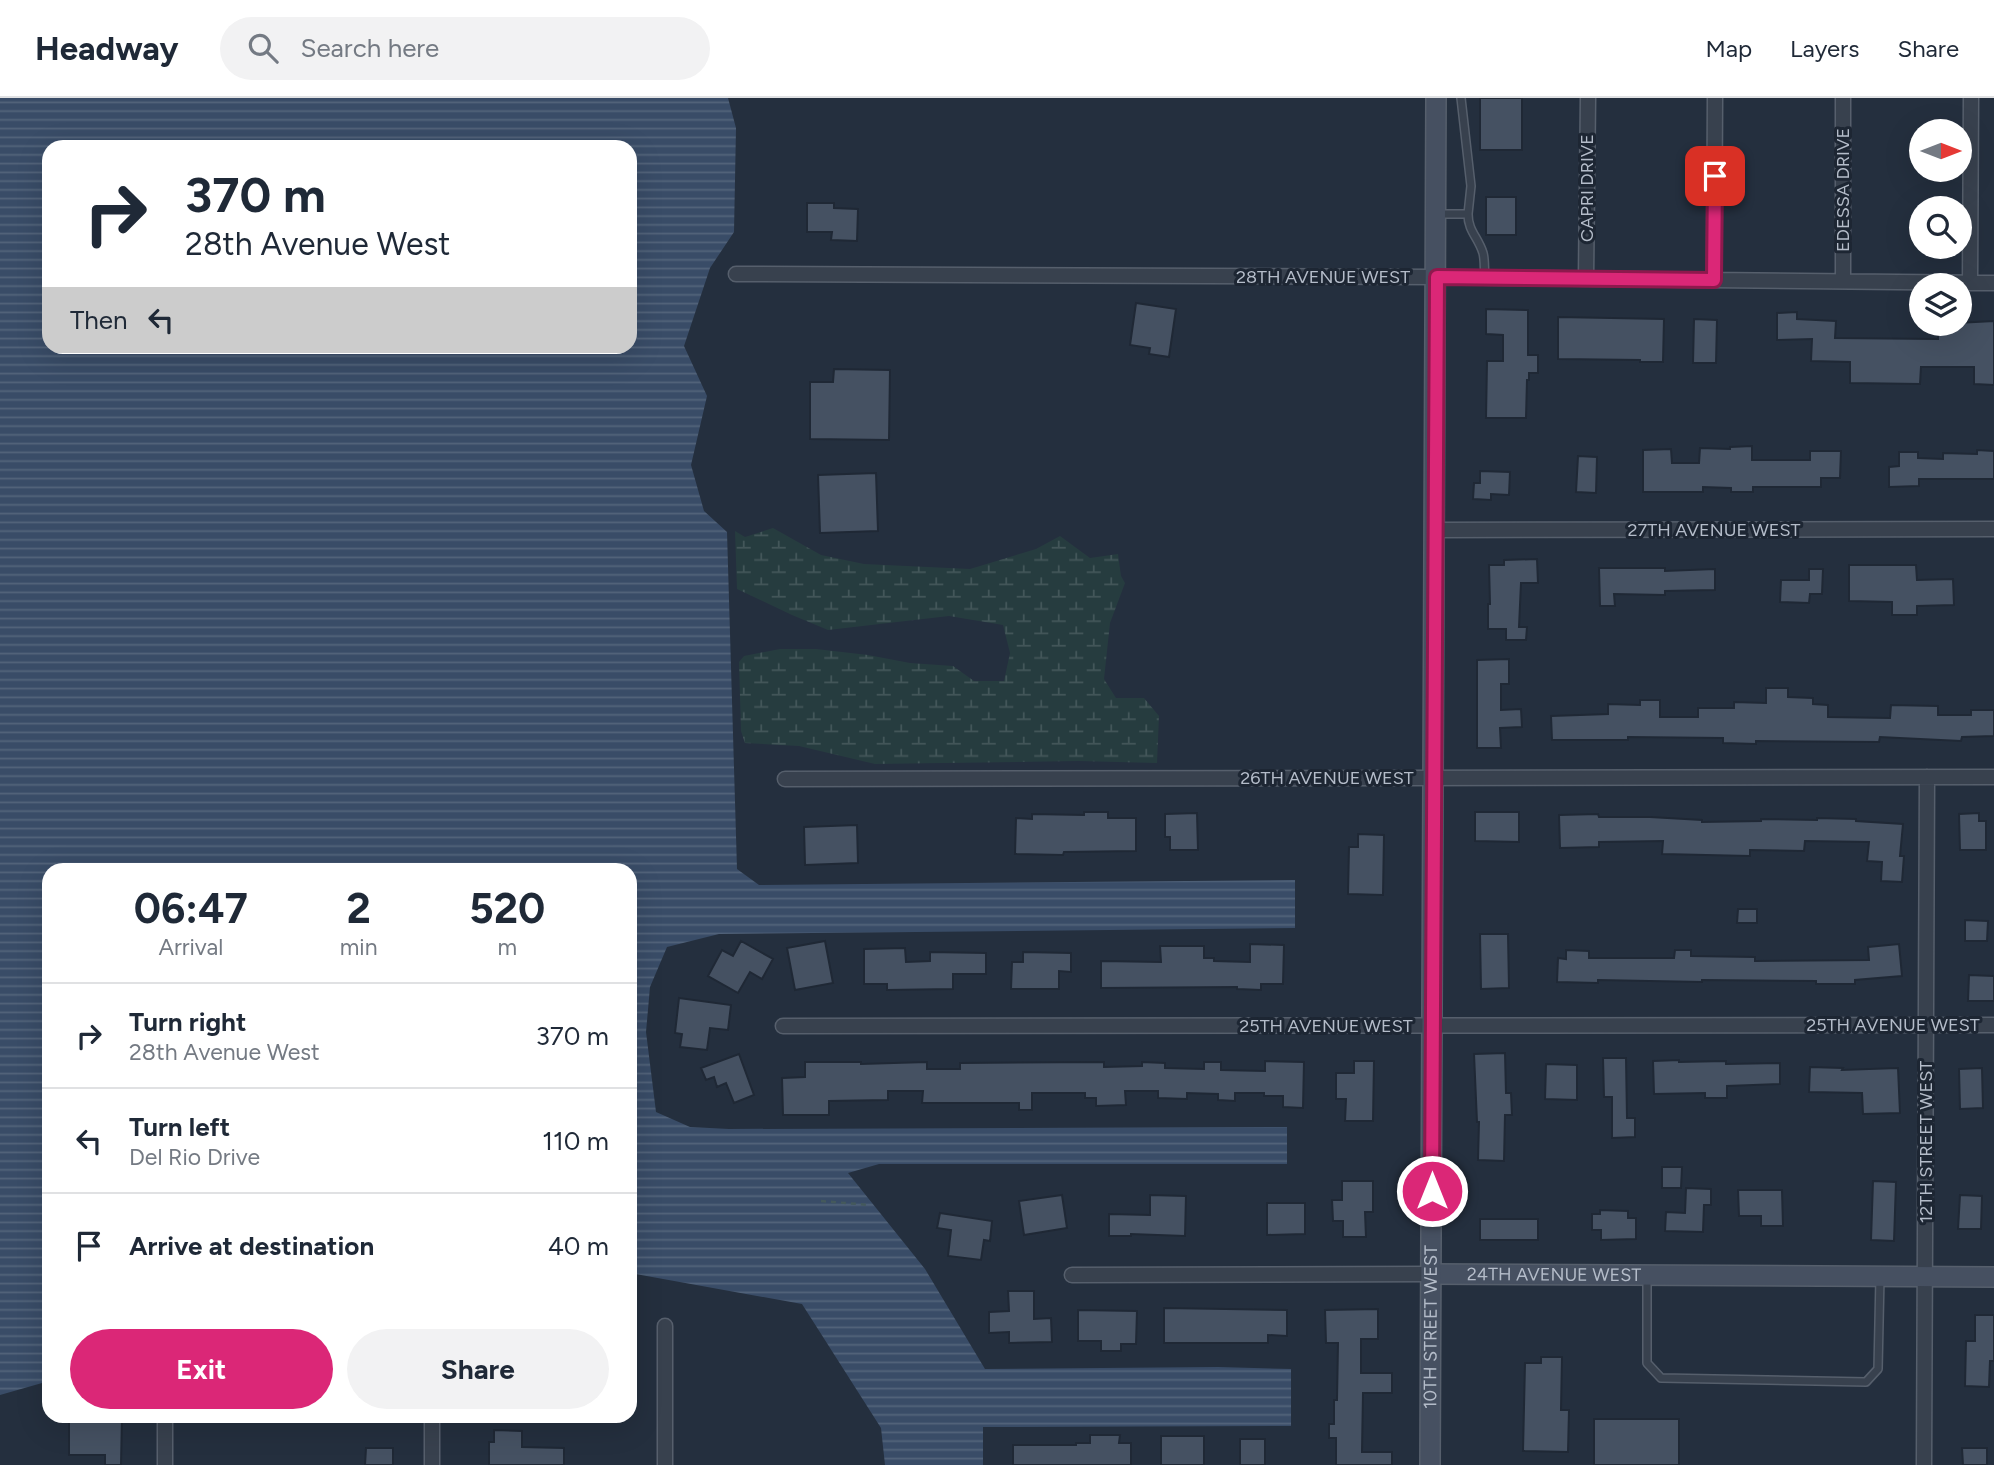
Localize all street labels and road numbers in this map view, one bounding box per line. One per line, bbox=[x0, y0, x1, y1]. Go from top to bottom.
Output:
street label: EDESSA DRIVE bbox=[1832, 128, 1854, 252]
street label: CAPRI DRIVE bbox=[1576, 134, 1598, 242]
street label: 28TH AVENUE WEST bbox=[1236, 266, 1410, 288]
street label: 27TH AVENUE WEST bbox=[1628, 519, 1800, 541]
street label: 26TH AVENUE WEST bbox=[1240, 767, 1414, 789]
street label: 25TH AVENUE WEST bbox=[1806, 1014, 1980, 1036]
street label: 25TH AVENUE WEST bbox=[1239, 1015, 1413, 1037]
street label: 12TH STREET WEST bbox=[1915, 1061, 1937, 1223]
street label: 10TH STREET WEST bbox=[1419, 1245, 1442, 1409]
street label: 24TH AVENUE WEST bbox=[1467, 1263, 1641, 1286]

